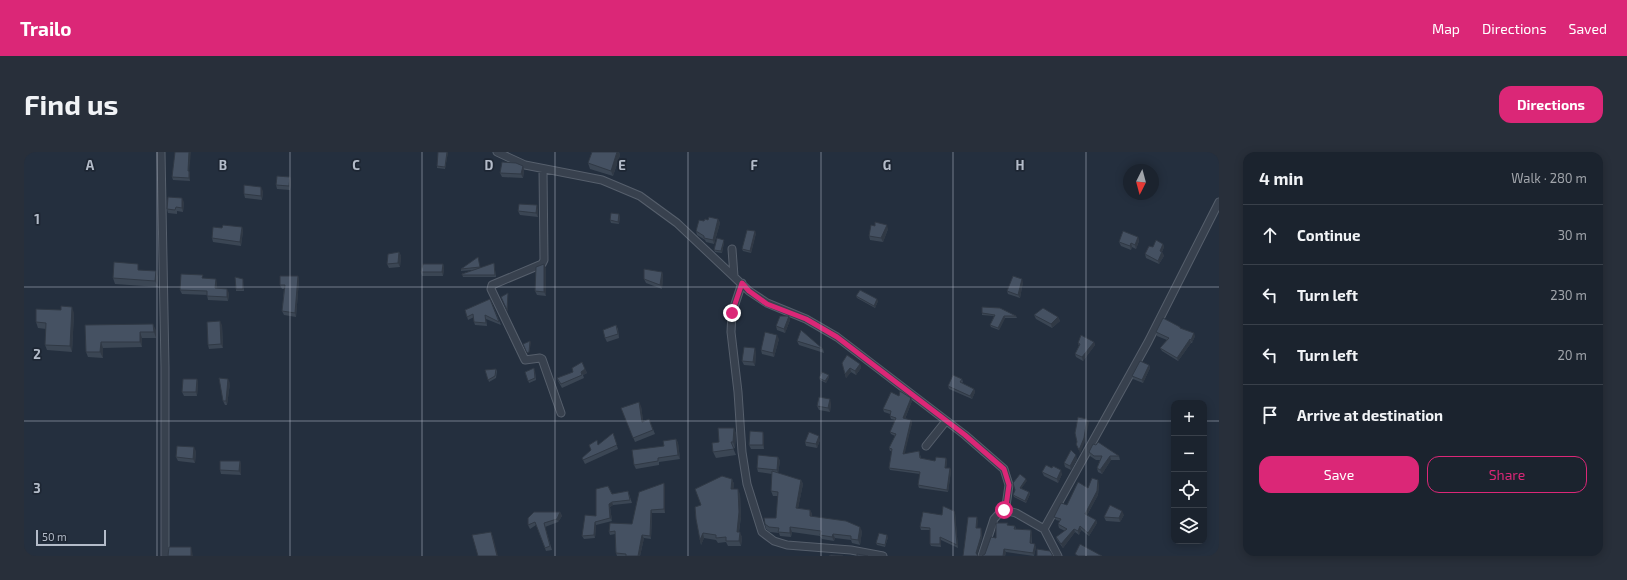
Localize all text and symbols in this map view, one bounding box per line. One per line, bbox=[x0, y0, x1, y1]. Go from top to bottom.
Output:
text: Trailo bbox=[20, 17, 72, 40]
text: Map bbox=[1432, 20, 1460, 37]
text: Directions bbox=[1482, 20, 1547, 37]
text: Saved bbox=[1569, 20, 1607, 37]
button: Directions bbox=[1499, 86, 1603, 123]
text: Find us bbox=[24, 87, 118, 121]
text: A bbox=[86, 157, 95, 173]
text: B bbox=[219, 157, 227, 173]
text: C bbox=[352, 157, 360, 173]
text: D bbox=[485, 157, 494, 173]
text: E bbox=[618, 157, 626, 173]
text: F bbox=[750, 157, 758, 173]
text: G bbox=[883, 157, 891, 173]
text: H bbox=[1016, 157, 1025, 173]
north arrow bbox=[1123, 164, 1159, 200]
text: 4 min bbox=[1259, 168, 1303, 188]
text: Walk · 280 m bbox=[1511, 170, 1587, 186]
text: 1 bbox=[34, 211, 40, 227]
icon: ahead bbox=[1259, 224, 1281, 246]
text: Continue bbox=[1297, 226, 1360, 244]
text: 30 m bbox=[1558, 227, 1587, 243]
icon: left bbox=[1259, 284, 1281, 306]
text: Turn left bbox=[1297, 286, 1358, 304]
text: 230 m bbox=[1550, 287, 1587, 303]
route end bbox=[723, 304, 741, 322]
icon: left bbox=[1259, 344, 1281, 366]
text: 2 bbox=[33, 346, 41, 362]
text: Turn left bbox=[1297, 346, 1358, 364]
text: 20 m bbox=[1558, 347, 1587, 363]
map controls bbox=[1171, 400, 1207, 544]
button: + bbox=[1171, 400, 1207, 436]
icon: arrive bbox=[1259, 404, 1281, 426]
text: Arrive at destination bbox=[1297, 406, 1443, 424]
button: − bbox=[1171, 436, 1207, 472]
button: Save bbox=[1259, 456, 1419, 493]
button: Share bbox=[1427, 456, 1587, 493]
button: locate bbox=[1171, 472, 1207, 508]
text: 3 bbox=[33, 480, 41, 496]
route start bbox=[995, 501, 1013, 519]
button: layers bbox=[1171, 508, 1207, 544]
scale bar bbox=[36, 528, 106, 547]
text: 50 m bbox=[42, 530, 67, 543]

